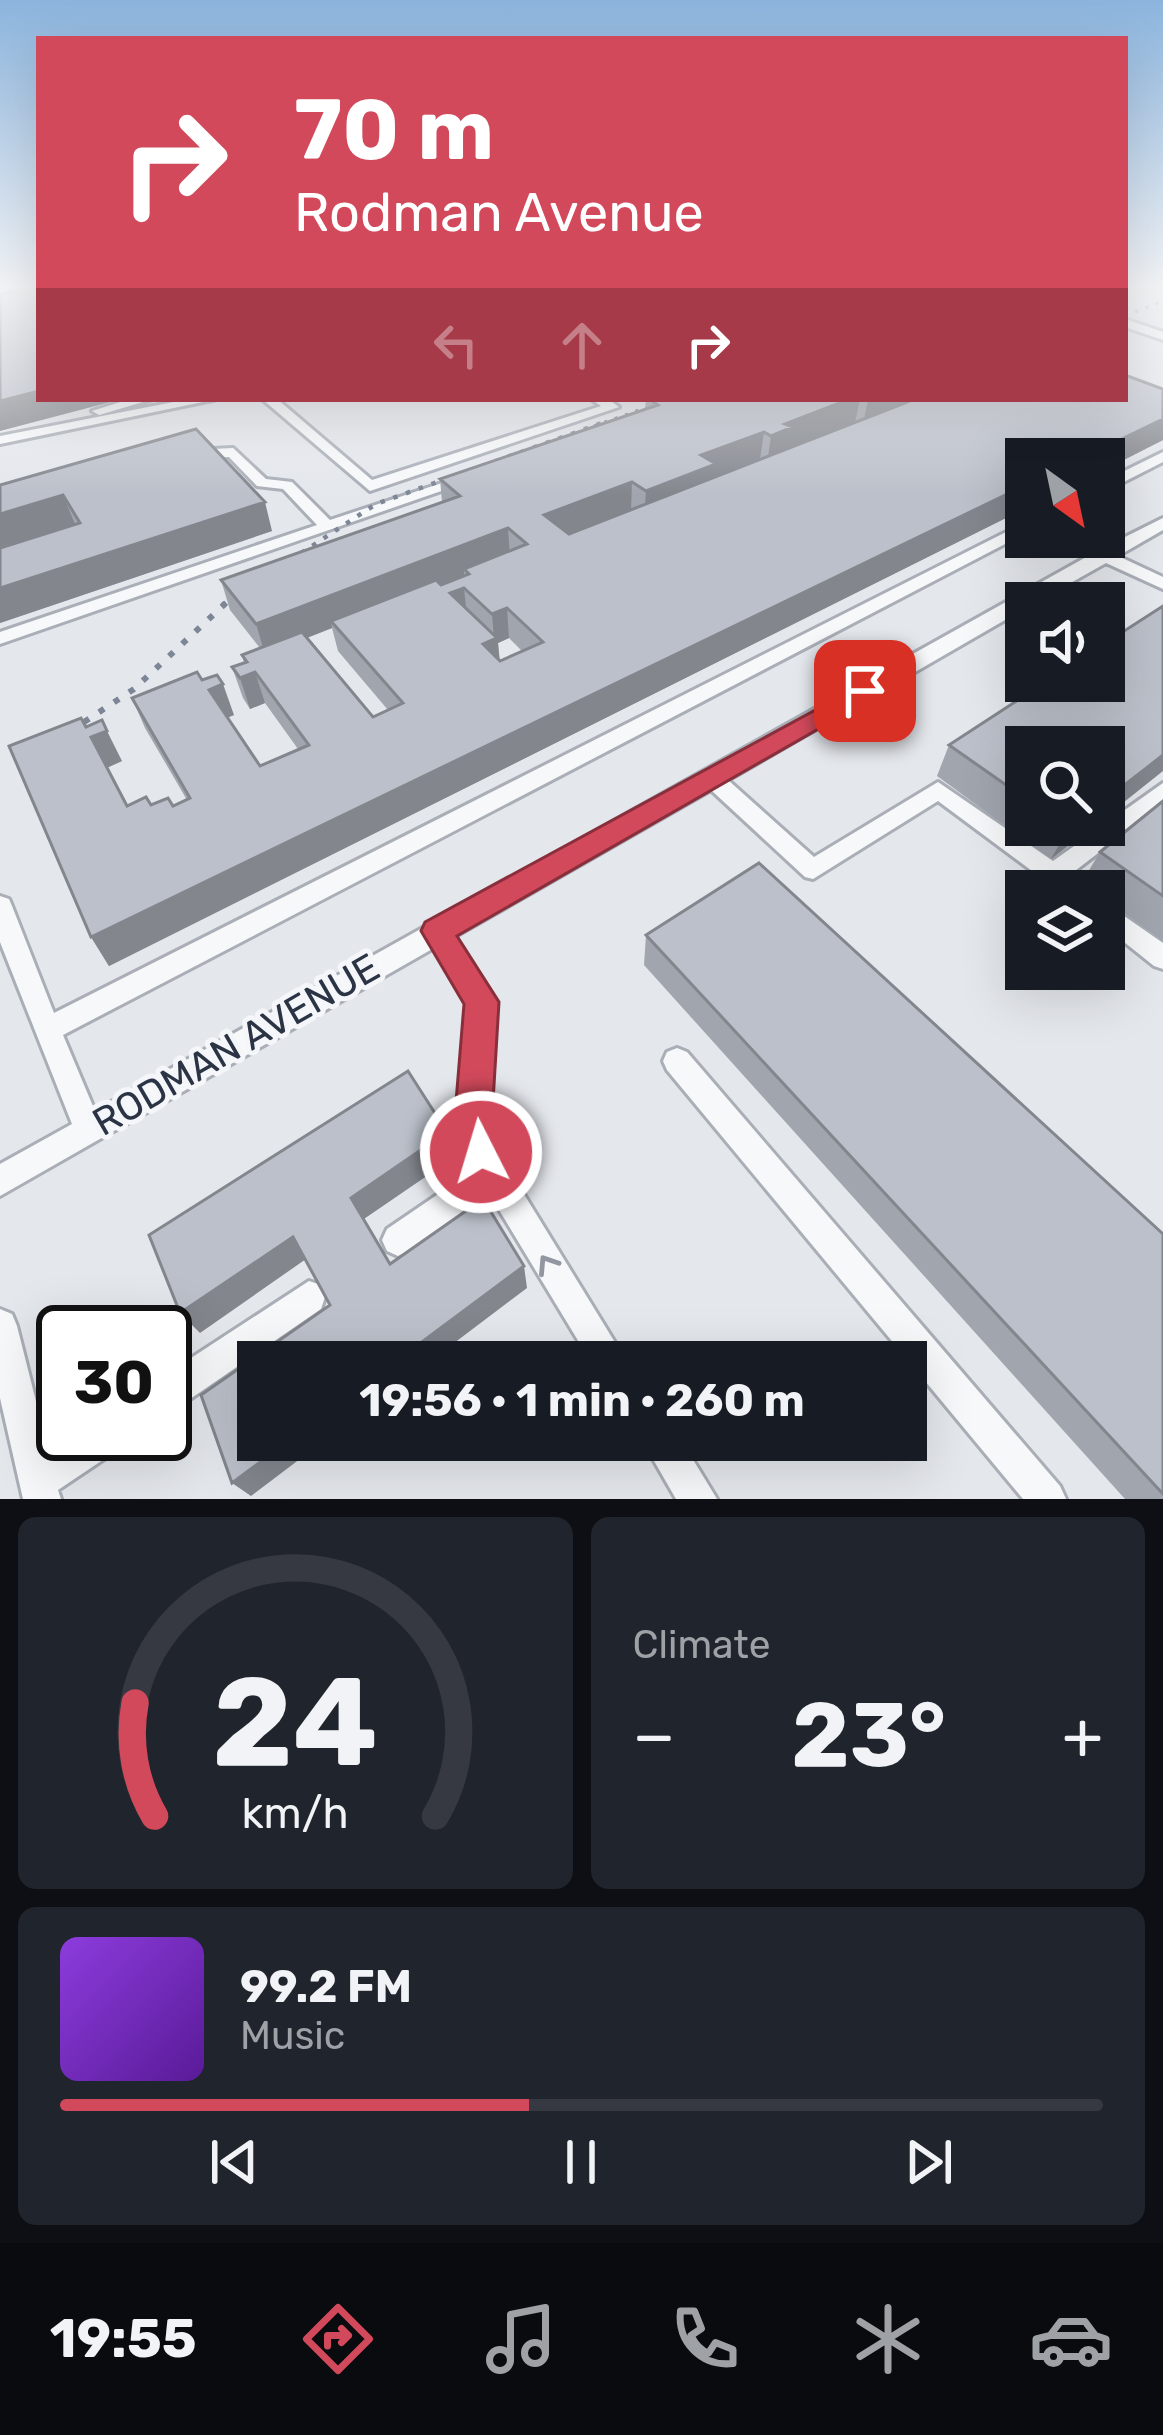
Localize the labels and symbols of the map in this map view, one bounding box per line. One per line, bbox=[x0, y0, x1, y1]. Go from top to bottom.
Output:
north arrow bbox=[1005, 438, 1125, 558]
pin bbox=[814, 640, 916, 742]
street label: RODMAN AVENUE bbox=[85, 944, 387, 1146]
position arrow bbox=[418, 1089, 544, 1215]
one-way arrow bbox=[539, 1255, 561, 1277]
speed limit sign: 30 bbox=[36, 1305, 192, 1461]

